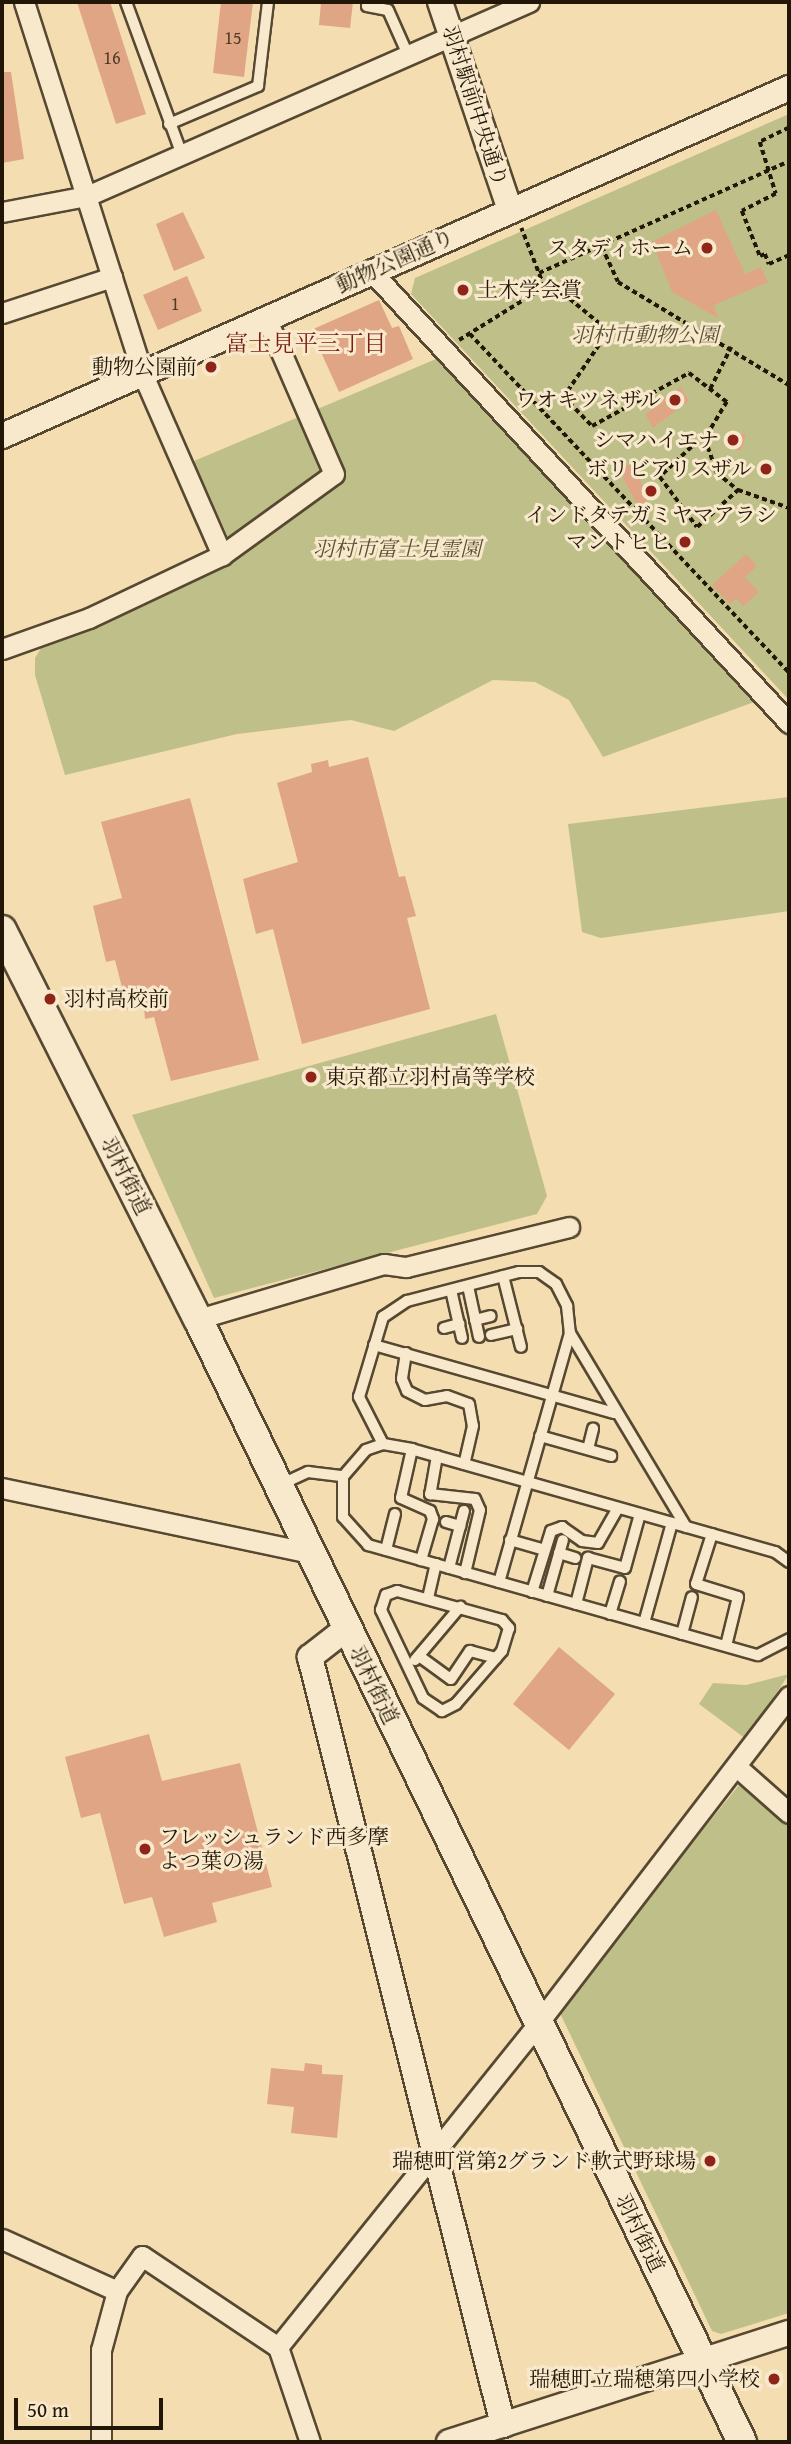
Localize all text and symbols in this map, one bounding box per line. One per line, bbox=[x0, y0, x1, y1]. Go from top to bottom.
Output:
street label: 羽村駅前中央通り bbox=[437, 22, 513, 190]
house number: 15 bbox=[224, 27, 242, 49]
house number: 16 bbox=[103, 47, 121, 69]
street label: 動物公園通り bbox=[332, 224, 458, 298]
place label: スタディホーム bbox=[546, 235, 693, 261]
marker: スタディホーム bbox=[699, 240, 715, 256]
place label: 土木学会賞 bbox=[477, 277, 582, 303]
marker: 土木学会賞 bbox=[455, 282, 471, 298]
house number: 1 bbox=[171, 293, 179, 315]
park label: 羽村市動物公園 bbox=[572, 322, 718, 348]
district label: 富士見平三丁目 bbox=[226, 329, 386, 357]
place label: 動物公園前 bbox=[92, 354, 197, 380]
marker: 動物公園前 bbox=[203, 359, 219, 375]
place label: ワオキツネザル bbox=[514, 387, 661, 413]
marker: ワオキツネザル bbox=[667, 392, 683, 408]
place label: シマハイエナ bbox=[593, 427, 719, 453]
marker: シマハイエナ bbox=[725, 432, 741, 448]
place label: ボリビアリスザル bbox=[584, 456, 752, 482]
marker: ボリビアリスザル bbox=[758, 461, 774, 477]
marker: インドタテガミヤマアラシ bbox=[643, 483, 659, 499]
place label: インドタテガミヤマアラシ bbox=[525, 502, 777, 528]
place label: マントヒヒ bbox=[566, 529, 671, 555]
marker: マントヒヒ bbox=[677, 534, 693, 550]
park label: 羽村市富士見霊園 bbox=[313, 536, 481, 562]
place label: 羽村高校前 bbox=[64, 986, 169, 1012]
marker: 羽村高校前 bbox=[42, 991, 58, 1007]
place label: 東京都立羽村高等学校 bbox=[325, 1064, 535, 1090]
marker: 東京都立羽村高等学校 bbox=[303, 1069, 319, 1085]
street label: 羽村街道 bbox=[96, 1133, 156, 1219]
street label: 羽村街道 bbox=[344, 1642, 404, 1728]
place label: フレッシュランド西多摩 よつ葉の湯 bbox=[159, 1824, 390, 1874]
marker: フレッシュランド西多摩 よつ葉の湯 bbox=[137, 1841, 153, 1857]
place label: 瑞穂町営第2グランド軟式野球場 bbox=[392, 2148, 696, 2174]
marker: 瑞穂町営第2グランド軟式野球場 bbox=[702, 2153, 718, 2169]
street label: 羽村街道 bbox=[610, 2190, 670, 2276]
place label: 瑞穂町立瑞穂第四小学校 bbox=[529, 2366, 760, 2392]
marker: 瑞穂町立瑞穂第四小学校 bbox=[766, 2371, 782, 2387]
scale bar bbox=[18, 2384, 166, 2428]
text: 50 m bbox=[27, 2394, 69, 2425]

